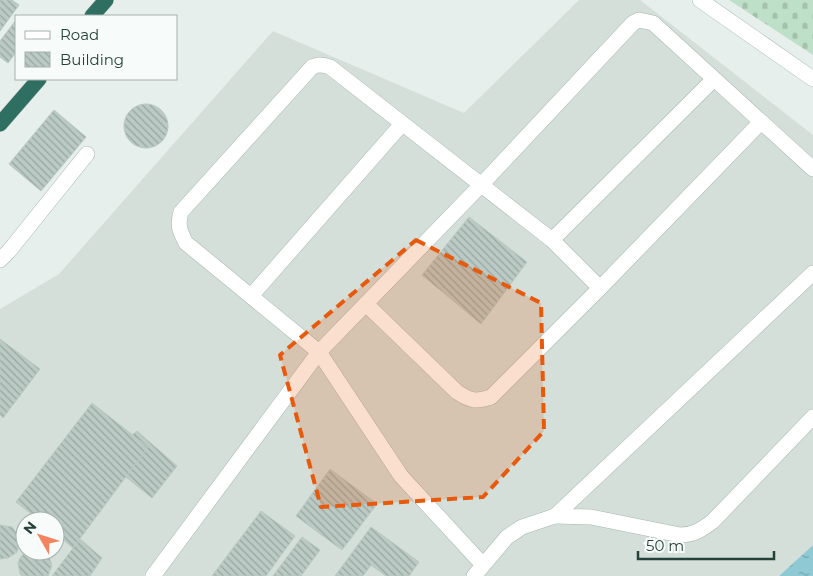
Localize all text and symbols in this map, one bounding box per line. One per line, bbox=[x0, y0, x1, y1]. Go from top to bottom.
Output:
legend bbox=[15, 15, 178, 80]
text: Road bbox=[60, 25, 99, 44]
text: Building bbox=[60, 50, 124, 69]
north arrow bbox=[15, 511, 65, 561]
text: N bbox=[19, 518, 40, 538]
scale bar bbox=[638, 528, 774, 560]
text: 50 m bbox=[646, 536, 684, 555]

